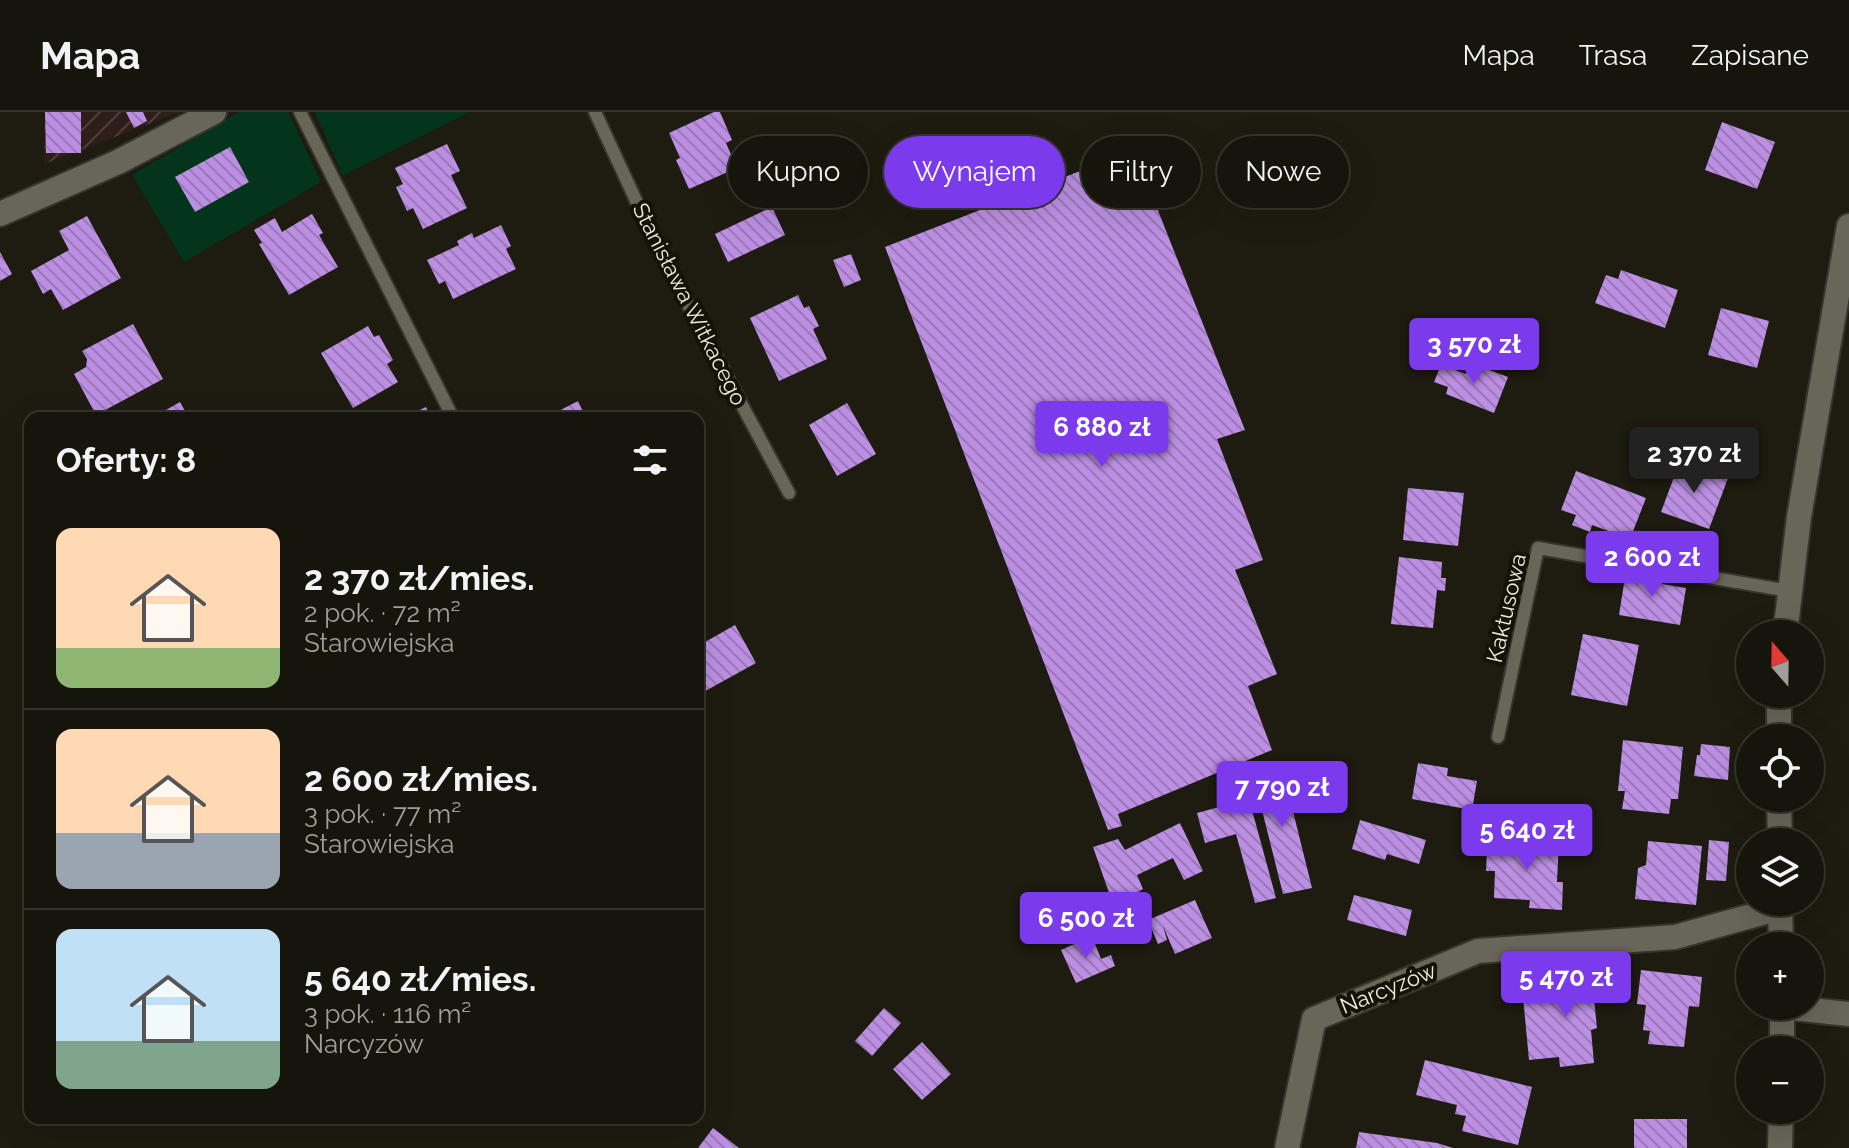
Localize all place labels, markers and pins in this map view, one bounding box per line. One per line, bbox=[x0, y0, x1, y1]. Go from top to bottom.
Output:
pin: 3 570 zł bbox=[1391, 318, 1557, 386]
pin: 6 880 zł bbox=[1019, 401, 1185, 469]
pin: 2 370 zł bbox=[1611, 427, 1777, 495]
pin: 2 600 zł bbox=[1569, 531, 1735, 599]
pin: 7 790 zł bbox=[1199, 761, 1365, 829]
pin: 5 640 zł bbox=[1444, 804, 1610, 872]
pin: 6 500 zł bbox=[1003, 892, 1169, 960]
pin: 5 470 zł bbox=[1483, 951, 1649, 1019]

